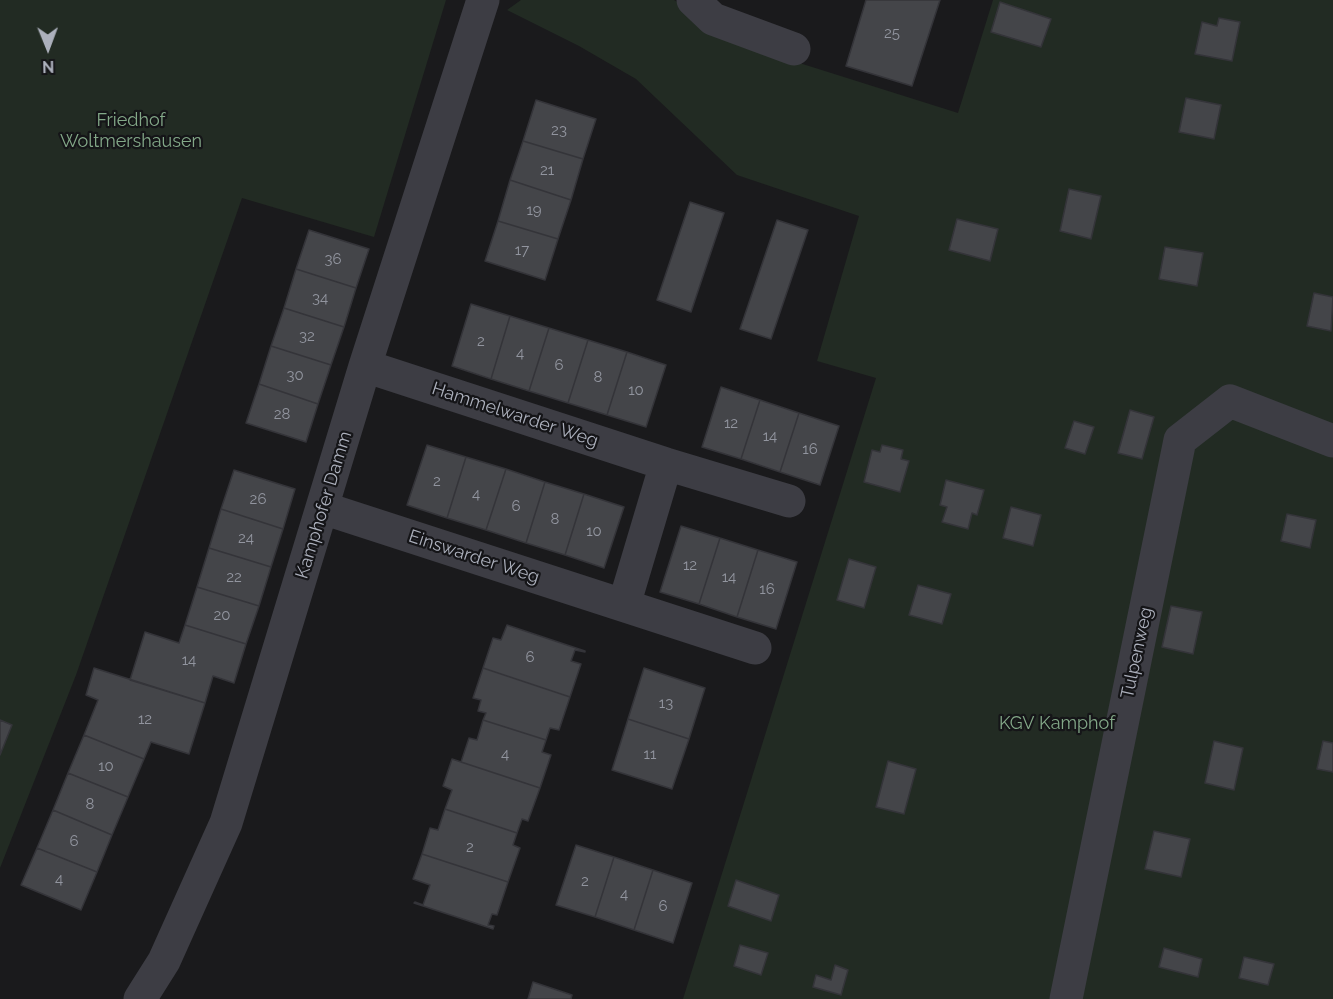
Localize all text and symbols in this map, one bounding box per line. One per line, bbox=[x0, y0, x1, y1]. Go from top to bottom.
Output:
north arrow bbox=[18, 18, 78, 78]
house number: 25 bbox=[884, 24, 900, 42]
text: N bbox=[42, 57, 55, 76]
park label: Friedhof Woltmershausen bbox=[60, 110, 202, 152]
house number: 23 bbox=[551, 121, 567, 139]
house number: 21 bbox=[540, 161, 554, 179]
house number: 19 bbox=[526, 201, 542, 219]
house number: 17 bbox=[515, 241, 529, 259]
house number: 36 bbox=[324, 250, 342, 268]
house number: 34 bbox=[312, 289, 328, 307]
house number: 32 bbox=[299, 327, 315, 345]
house number: 2 bbox=[477, 332, 485, 350]
house number: 4 bbox=[516, 344, 524, 362]
house number: 6 bbox=[554, 356, 564, 374]
house number: 30 bbox=[286, 366, 304, 384]
house number: 8 bbox=[594, 368, 602, 386]
street label: Hammelwarder Weg bbox=[429, 378, 601, 452]
house number: 10 bbox=[628, 381, 644, 399]
house number: 28 bbox=[274, 405, 290, 423]
house number: 12 bbox=[724, 414, 738, 432]
house number: 14 bbox=[763, 427, 777, 445]
street label: Kamphofer Damm bbox=[291, 429, 357, 581]
house number: 16 bbox=[802, 440, 818, 458]
house number: 2 bbox=[433, 472, 441, 490]
house number: 4 bbox=[472, 485, 480, 503]
house number: 26 bbox=[250, 490, 266, 508]
house number: 6 bbox=[511, 497, 521, 515]
house number: 8 bbox=[551, 510, 559, 528]
house number: 10 bbox=[586, 522, 602, 540]
street label: Einswarder Weg bbox=[406, 526, 542, 588]
house number: 24 bbox=[238, 529, 254, 547]
house number: 12 bbox=[683, 556, 697, 574]
house number: 22 bbox=[226, 568, 242, 586]
house number: 14 bbox=[722, 568, 736, 586]
house number: 16 bbox=[759, 580, 775, 598]
street label: Tulpenweg bbox=[1117, 605, 1157, 701]
house number: 20 bbox=[214, 606, 230, 624]
house number: 6 bbox=[525, 648, 535, 666]
house number: 14 bbox=[182, 651, 196, 669]
house number: 13 bbox=[659, 694, 673, 712]
house number: 12 bbox=[138, 710, 152, 728]
park label: KGV Kamphof bbox=[999, 713, 1115, 735]
house number: 4 bbox=[501, 745, 509, 763]
house number: 11 bbox=[644, 745, 656, 763]
house number: 10 bbox=[98, 757, 114, 775]
house number: 8 bbox=[86, 795, 94, 813]
house number: 6 bbox=[69, 832, 79, 850]
house number: 2 bbox=[466, 838, 474, 856]
house number: 4 bbox=[55, 870, 63, 888]
house number: 2 bbox=[581, 872, 589, 890]
house number: 4 bbox=[620, 885, 628, 903]
house number: 6 bbox=[658, 897, 668, 915]

